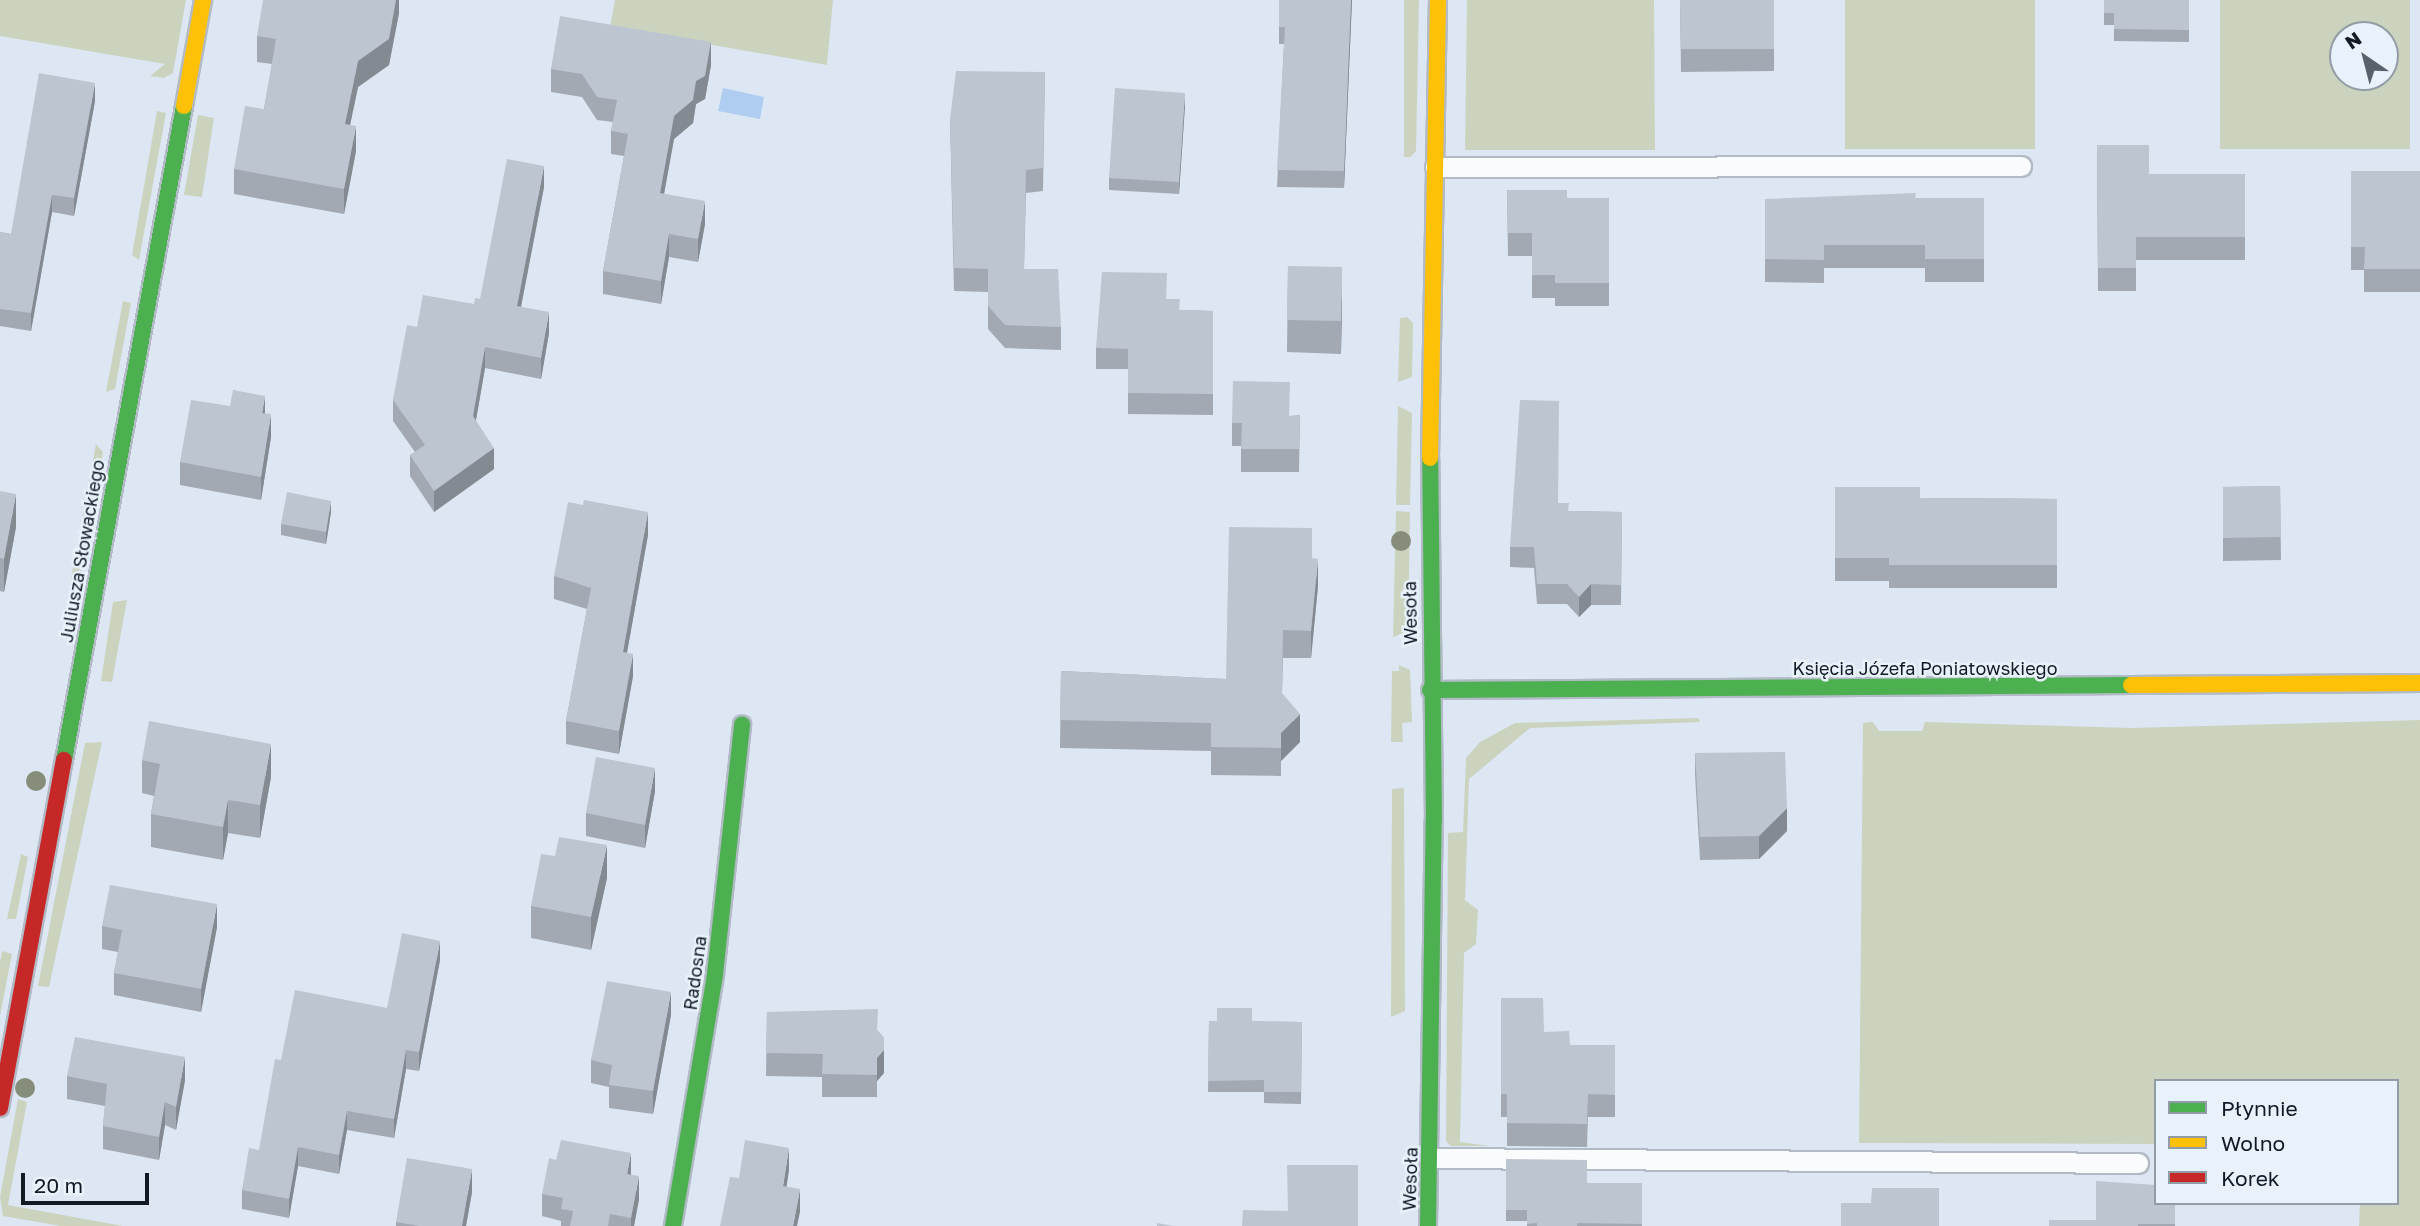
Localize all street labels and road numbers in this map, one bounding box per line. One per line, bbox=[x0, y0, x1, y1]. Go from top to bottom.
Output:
street label: Juliusza Słowackiego bbox=[55, 458, 109, 644]
street label: Wesoła bbox=[1399, 581, 1421, 645]
street label: Księcia Józefa Poniatowskiego bbox=[1793, 657, 2057, 679]
street label: Radosna bbox=[679, 934, 711, 1012]
street label: Wesoła bbox=[1398, 1147, 1422, 1211]

